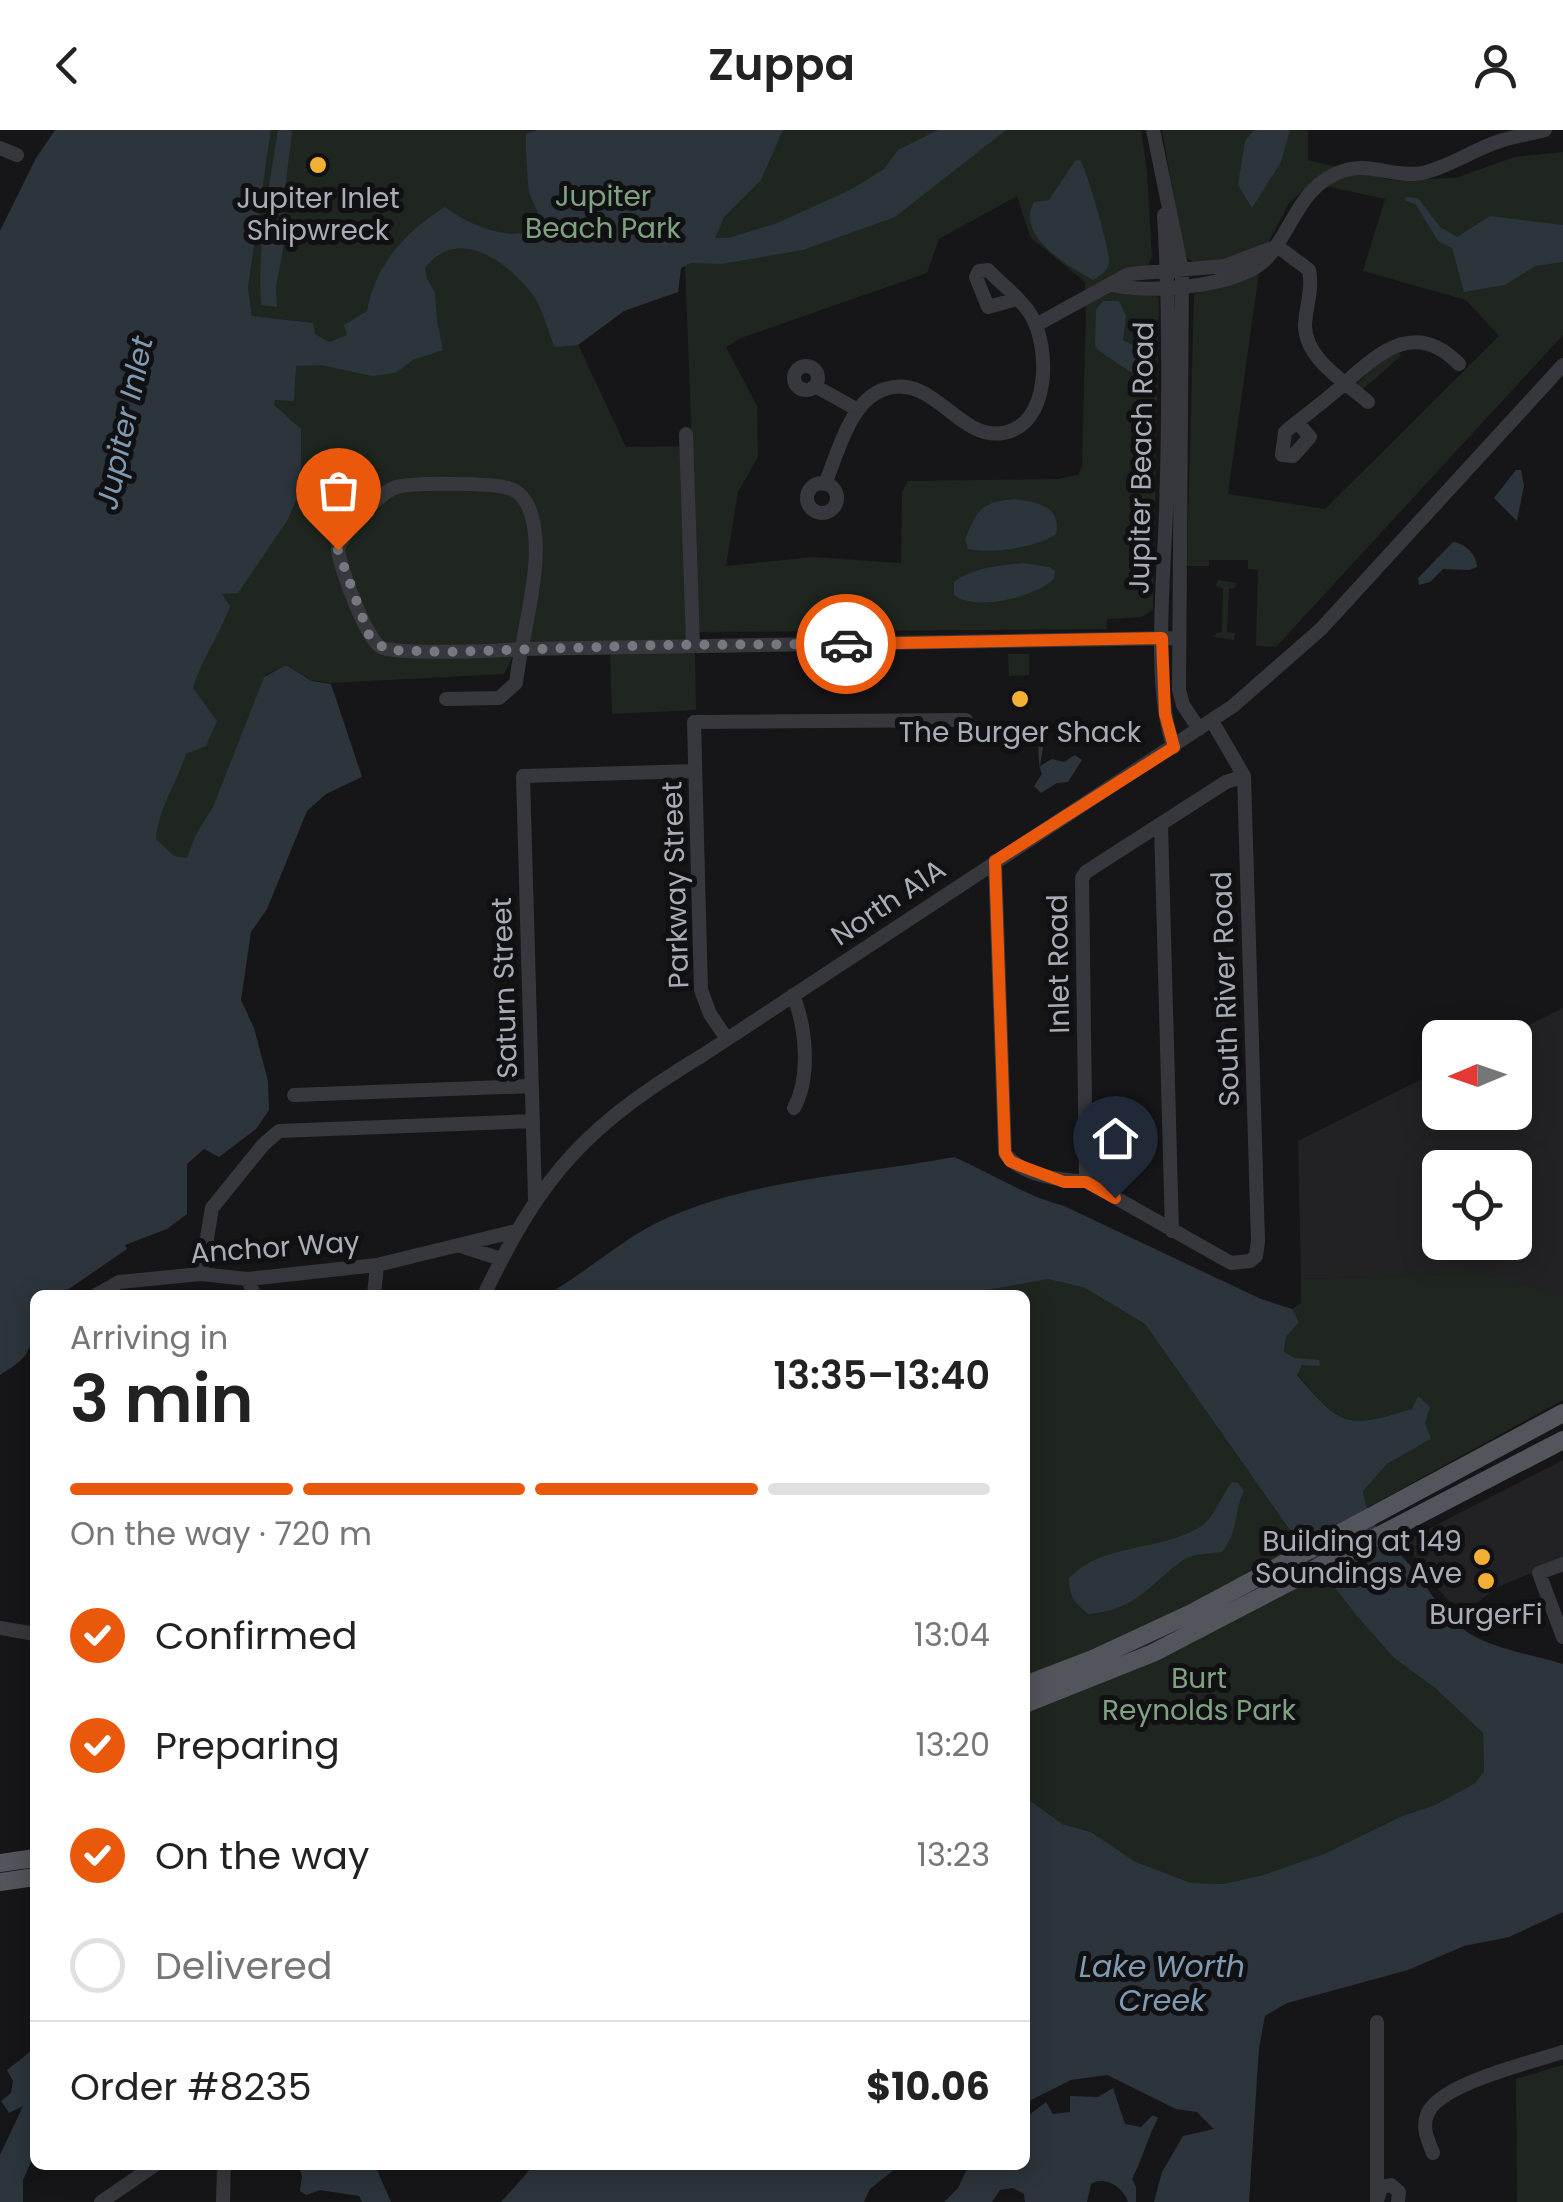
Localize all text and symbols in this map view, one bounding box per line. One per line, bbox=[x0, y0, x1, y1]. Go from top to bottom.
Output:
text: Zuppa bbox=[708, 33, 855, 96]
icon: back bbox=[40, 38, 95, 93]
icon: person bbox=[1468, 38, 1523, 93]
marker: Jupiter Inlet Shipwreck bbox=[307, 154, 329, 176]
park label: Jupiter Beach Park bbox=[525, 177, 681, 248]
place label: Jupiter Inlet Shipwreck bbox=[236, 179, 400, 250]
street label: Jupiter Beach Road bbox=[1120, 321, 1163, 595]
water label: Jupiter Inlet bbox=[85, 331, 164, 513]
pin bbox=[296, 448, 381, 551]
icon: bag bbox=[311, 463, 366, 518]
courier bbox=[796, 594, 896, 694]
icon: car bbox=[819, 617, 874, 672]
marker: The Burger Shack bbox=[1009, 688, 1031, 710]
place label: The Burger Shack bbox=[899, 713, 1142, 752]
street label: Parkway Street bbox=[652, 781, 699, 989]
street label: North A1A bbox=[823, 850, 953, 955]
street label: South River Road bbox=[1202, 871, 1249, 1107]
street label: Inlet Road bbox=[1038, 894, 1079, 1034]
street label: Saturn Street bbox=[482, 897, 527, 1079]
north arrow bbox=[1422, 1020, 1532, 1130]
map controls bbox=[1422, 1020, 1532, 1260]
pin bbox=[1073, 1096, 1158, 1199]
icon: home bbox=[1088, 1111, 1143, 1166]
button: locate bbox=[1422, 1150, 1532, 1260]
street label: Anchor Way bbox=[189, 1222, 361, 1273]
text: Arriving in bbox=[70, 1315, 228, 1360]
text: 13:35–13:40 bbox=[773, 1349, 990, 1402]
text: 3 min bbox=[70, 1354, 254, 1445]
text: On the way · 720 m bbox=[70, 1511, 372, 1556]
place label: Building at 149 Soundings Ave bbox=[1255, 1522, 1462, 1593]
marker: Building at 149 Soundings Ave bbox=[1471, 1546, 1493, 1568]
marker: BurgerFi bbox=[1475, 1570, 1497, 1592]
place label: BurgerFi bbox=[1429, 1595, 1543, 1634]
icon: check bbox=[70, 1608, 125, 1663]
text: Confirmed bbox=[155, 1609, 357, 1662]
text: 13:04 bbox=[914, 1612, 990, 1657]
park label: Burt Reynolds Park bbox=[1102, 1659, 1297, 1730]
icon: check bbox=[70, 1718, 125, 1773]
text: Preparing bbox=[155, 1719, 340, 1772]
text: 13:20 bbox=[916, 1722, 990, 1767]
icon: check bbox=[70, 1828, 125, 1883]
text: On the way bbox=[155, 1829, 369, 1882]
text: 13:23 bbox=[917, 1832, 990, 1877]
text: Delivered bbox=[155, 1939, 332, 1992]
water label: Lake Worth Creek bbox=[1079, 1945, 1245, 2022]
text: Order #8235 bbox=[70, 2060, 312, 2113]
text: $10.06 bbox=[866, 2060, 990, 2113]

